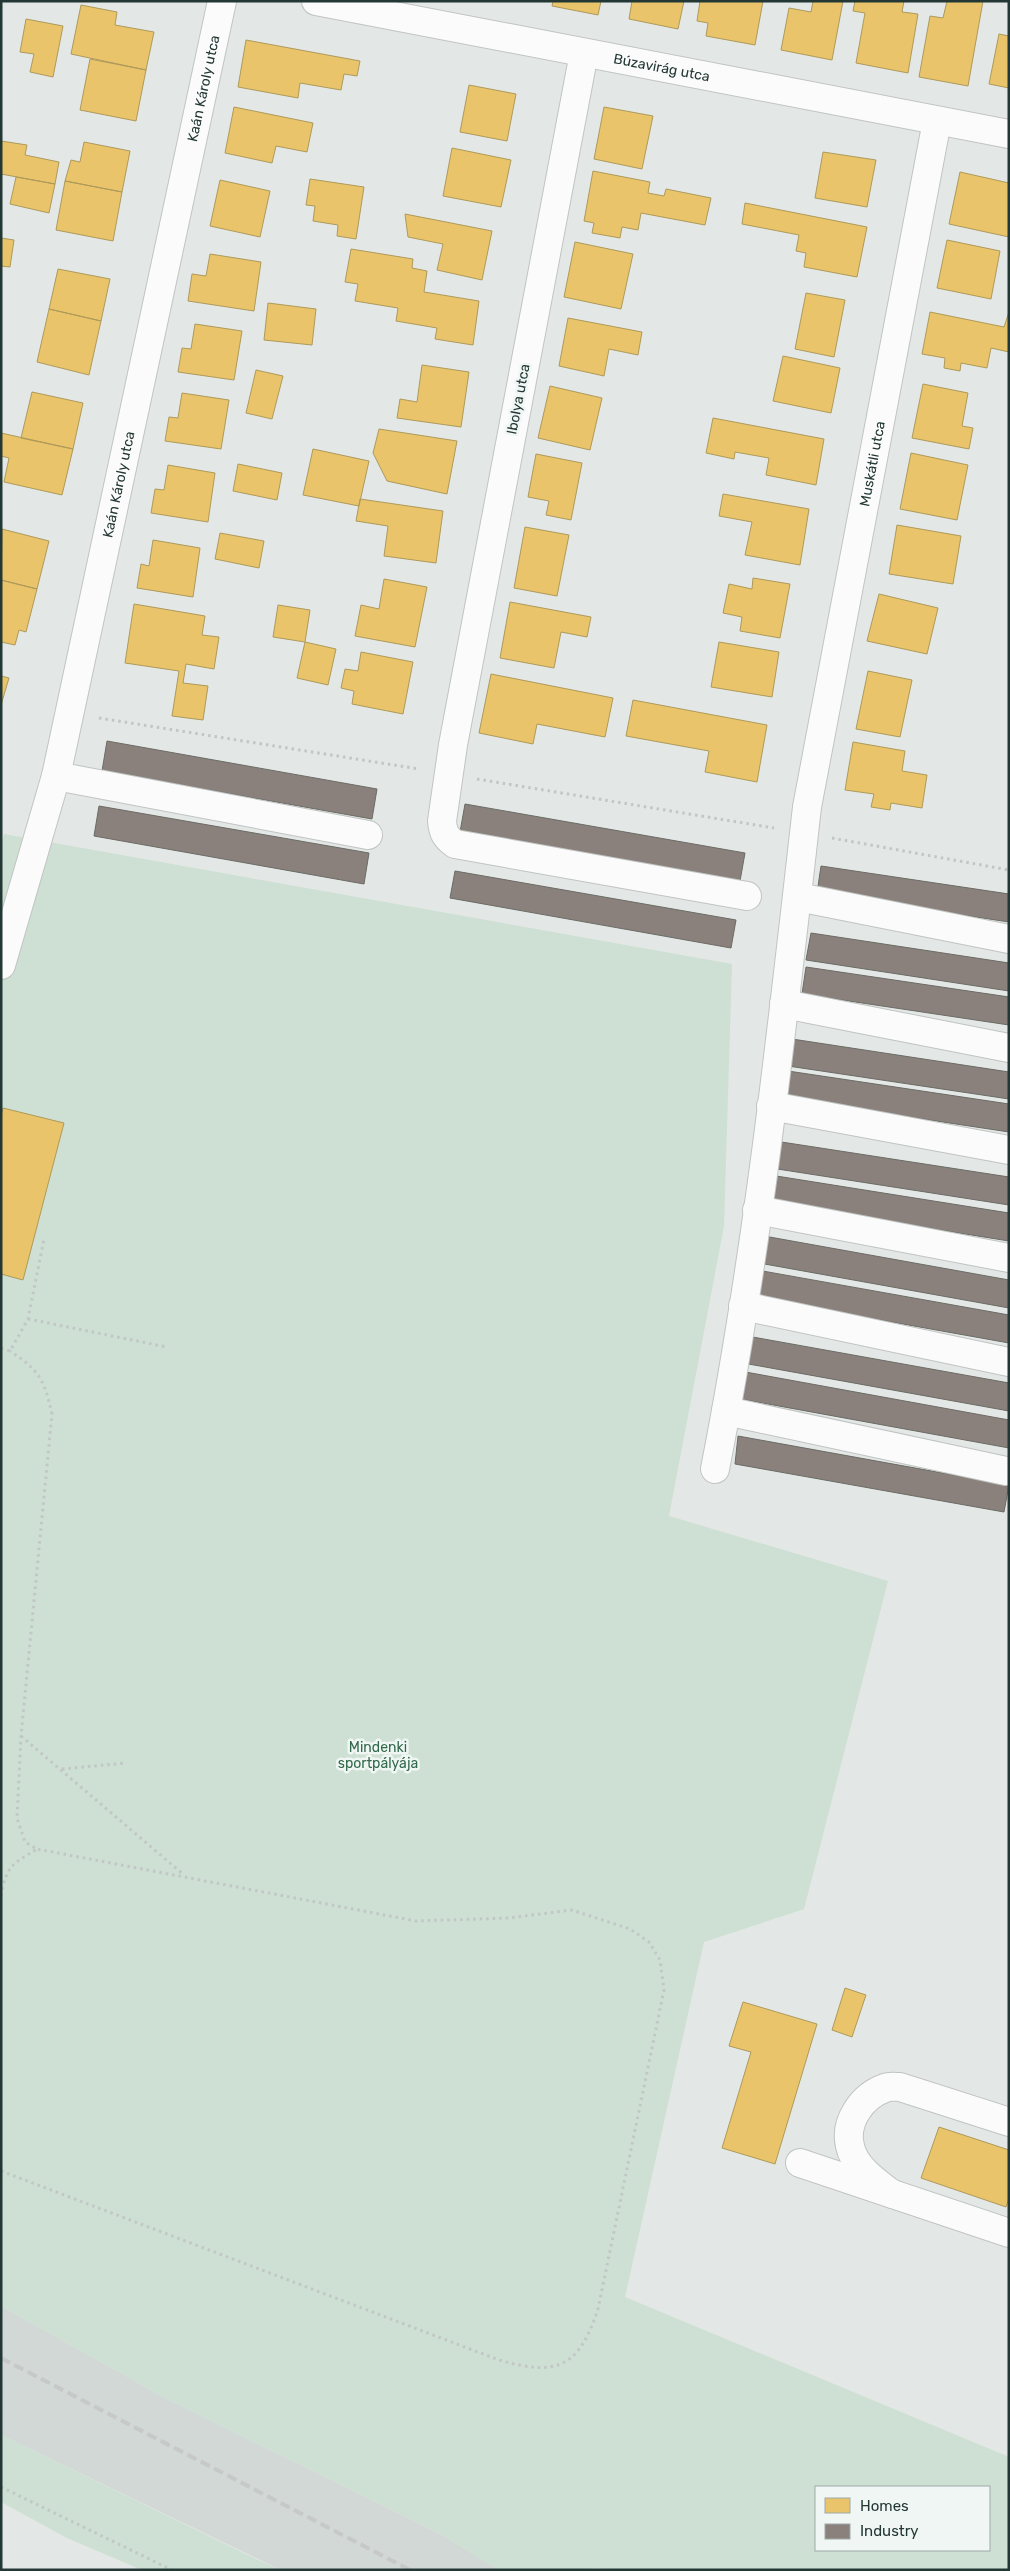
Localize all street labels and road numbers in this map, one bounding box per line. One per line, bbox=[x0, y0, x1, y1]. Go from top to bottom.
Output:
street label: Kaán Károly utca bbox=[184, 34, 223, 143]
street label: Búzavirág utca bbox=[612, 50, 711, 85]
street label: Ibolya utca bbox=[503, 362, 534, 436]
street label: Muskátli utca bbox=[856, 420, 889, 508]
street label: Kaán Károly utca bbox=[99, 430, 139, 539]

